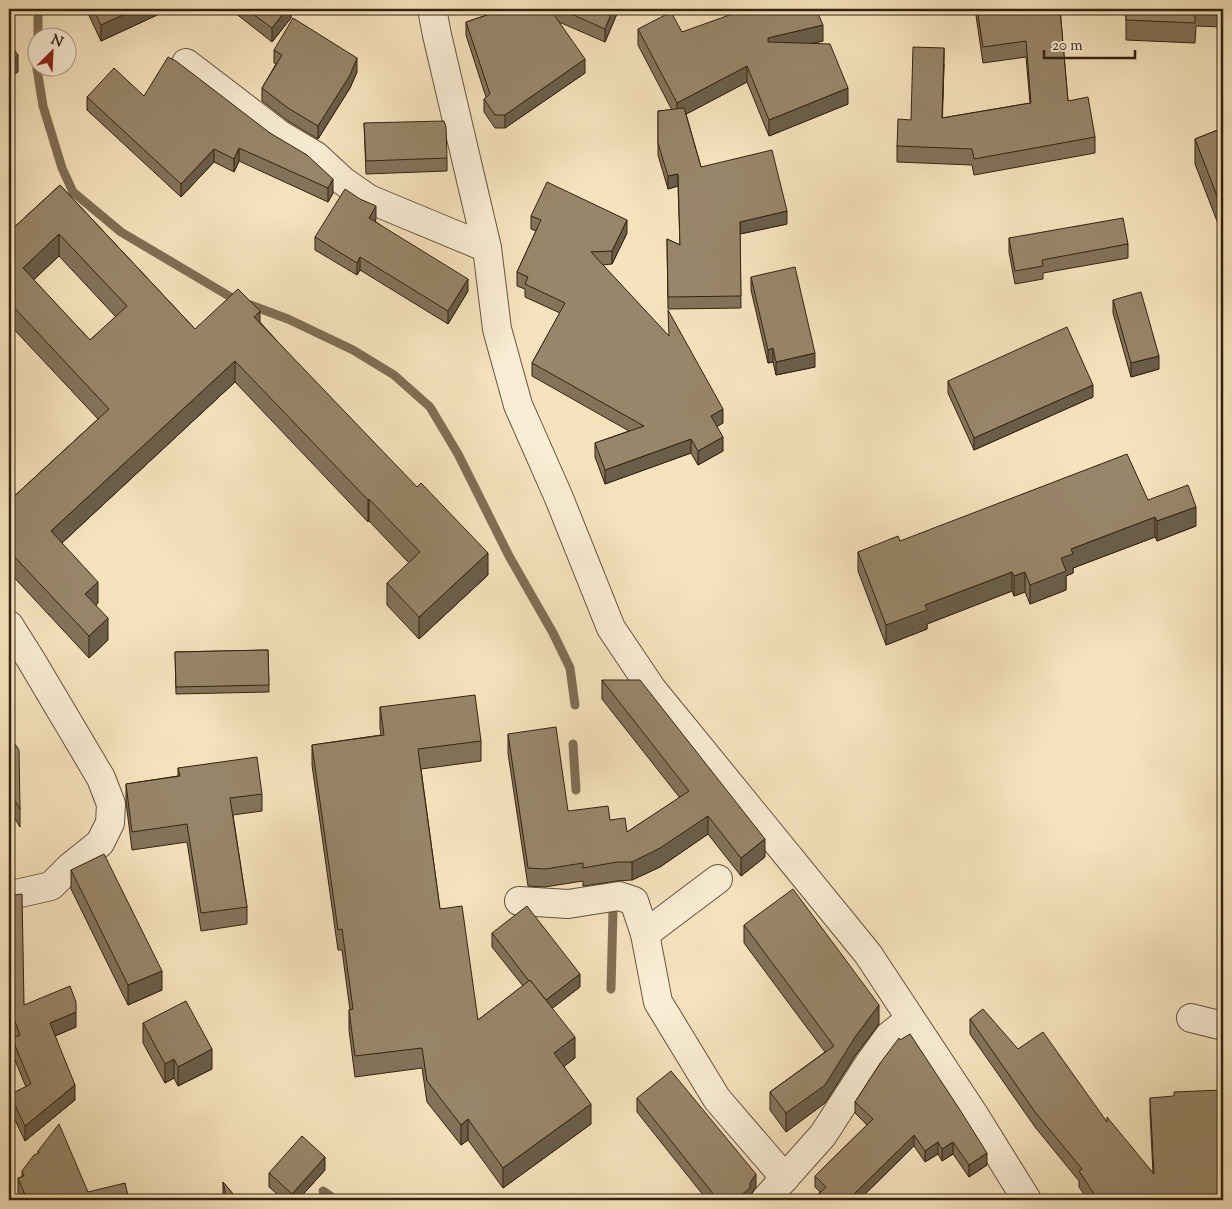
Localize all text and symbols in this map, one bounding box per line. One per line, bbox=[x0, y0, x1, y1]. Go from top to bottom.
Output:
north arrow bbox=[28, 28, 78, 78]
scale bar bbox=[1044, 28, 1136, 60]
text: N bbox=[47, 31, 66, 53]
text: 20 m bbox=[1052, 36, 1083, 57]

